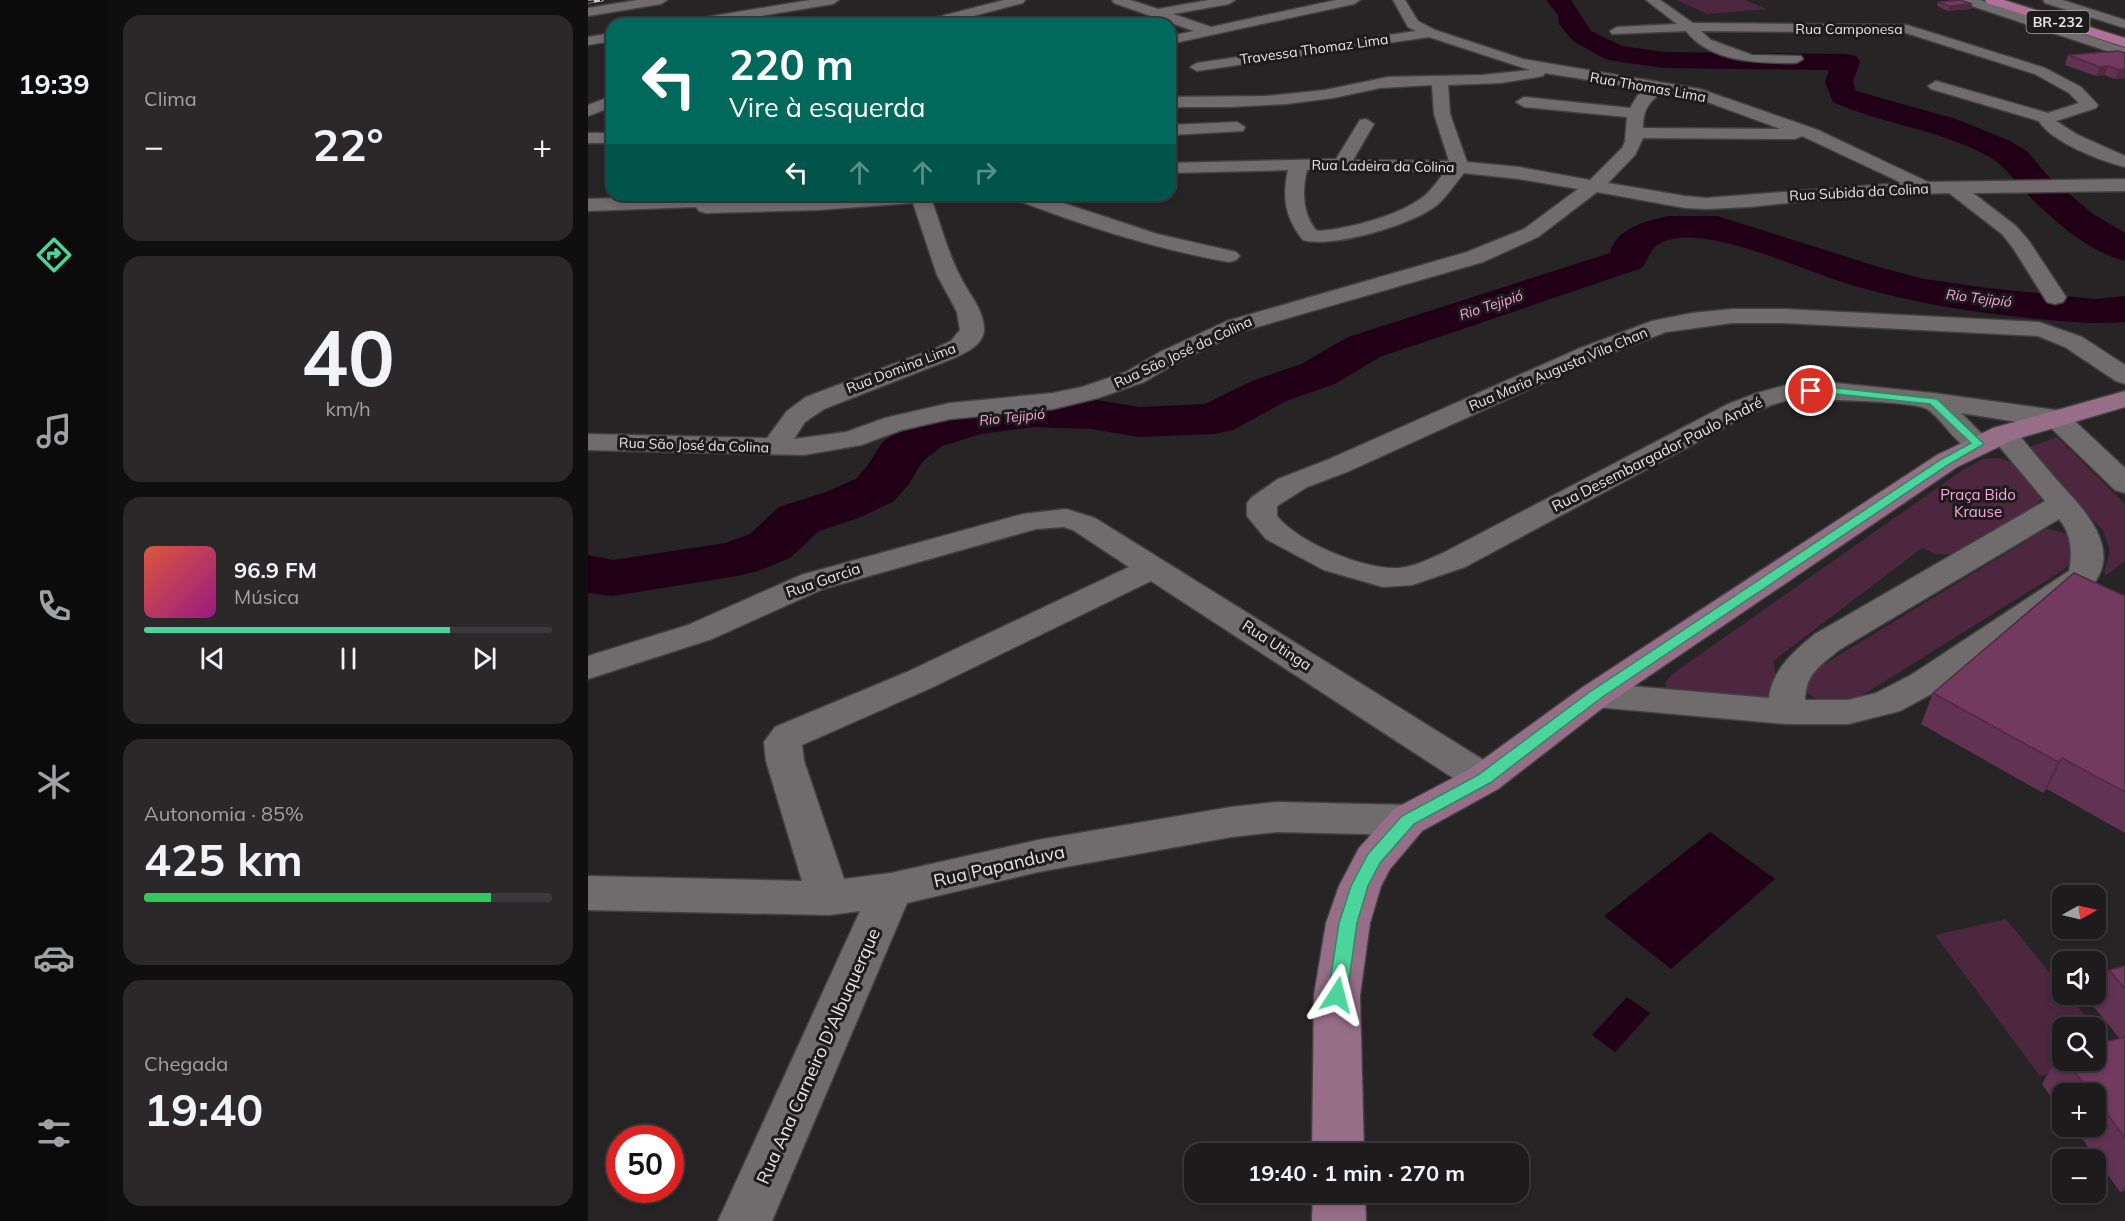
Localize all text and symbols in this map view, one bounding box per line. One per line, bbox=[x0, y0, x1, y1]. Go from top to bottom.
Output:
road number: BR-232 bbox=[2026, 11, 2090, 33]
street label: Rua Camponesa bbox=[1795, 20, 1903, 38]
street label: Travessa Thomaz Lima bbox=[1239, 30, 1389, 68]
text: 220 m bbox=[729, 38, 854, 91]
icon: left bbox=[630, 42, 708, 120]
text: 19:39 bbox=[18, 67, 90, 101]
street label: Rua Thomas Lima bbox=[1589, 68, 1707, 106]
text: Clima bbox=[144, 86, 197, 111]
text: Vire à esquerda bbox=[729, 90, 925, 124]
text: 22° bbox=[312, 116, 384, 172]
text: − bbox=[144, 125, 164, 166]
text: + bbox=[532, 125, 552, 166]
icon: left bbox=[780, 156, 813, 189]
icon: ahead bbox=[843, 156, 876, 189]
icon: ahead bbox=[906, 156, 939, 189]
icon: right bbox=[969, 156, 1002, 189]
street label: Rua Ladeira da Colina bbox=[1311, 156, 1455, 176]
street label: Rua Subida da Colina bbox=[1789, 179, 1929, 205]
icon: directions bbox=[33, 234, 75, 276]
water label: Rio Tejipió bbox=[1945, 285, 2013, 311]
water label: Rio Tejipió bbox=[1457, 286, 1525, 324]
text: 40 bbox=[301, 308, 395, 406]
street label: Rua São José da Colina bbox=[1111, 312, 1255, 392]
street label: Rua Maria Augusta Vila Chan bbox=[1466, 323, 1650, 415]
street label: Rua Domina Lima bbox=[844, 339, 958, 397]
pin bbox=[1785, 365, 1836, 416]
icon: arrive bbox=[1794, 374, 1827, 407]
street label: Rua Desembargador Paulo André bbox=[1549, 392, 1765, 516]
text: km/h bbox=[325, 396, 371, 421]
water label: Rio Tejipió bbox=[978, 405, 1046, 429]
icon: music bbox=[33, 410, 75, 452]
street label: Rua São José da Colina bbox=[619, 433, 769, 457]
park label: Praça Bido Krause bbox=[1940, 485, 2016, 521]
text: 96.9 FM bbox=[234, 556, 317, 584]
street label: Rua Garcia bbox=[783, 558, 863, 602]
text: Música bbox=[234, 584, 299, 609]
icon: phone bbox=[33, 585, 75, 627]
street label: Rua Utinga bbox=[1239, 616, 1315, 674]
icon: previous bbox=[196, 642, 229, 675]
icon: pause bbox=[332, 642, 365, 675]
icon: next bbox=[468, 642, 501, 675]
icon: climate bbox=[33, 761, 75, 803]
text: Autonomia · 85% bbox=[144, 801, 304, 826]
text: 425 km bbox=[144, 831, 303, 887]
street label: Rua Papanduva bbox=[931, 840, 1067, 892]
north arrow bbox=[2052, 885, 2106, 939]
map controls bbox=[2052, 885, 2106, 1203]
street label: Rua Ana Carneiro D'Albuquerque bbox=[751, 925, 885, 1187]
icon: car bbox=[33, 937, 75, 979]
button: sound bbox=[2052, 951, 2106, 1005]
position arrow bbox=[1305, 963, 1369, 1027]
button: search bbox=[2052, 1017, 2106, 1071]
text: Chegada bbox=[144, 1051, 228, 1076]
text: 19:40 bbox=[144, 1081, 263, 1137]
button: + bbox=[2052, 1083, 2106, 1137]
icon: filters bbox=[33, 1112, 75, 1154]
speed limit sign: 50 bbox=[606, 1125, 684, 1203]
button: − bbox=[2052, 1149, 2106, 1203]
text: 19:40 · 1 min · 270 m bbox=[1248, 1159, 1465, 1187]

